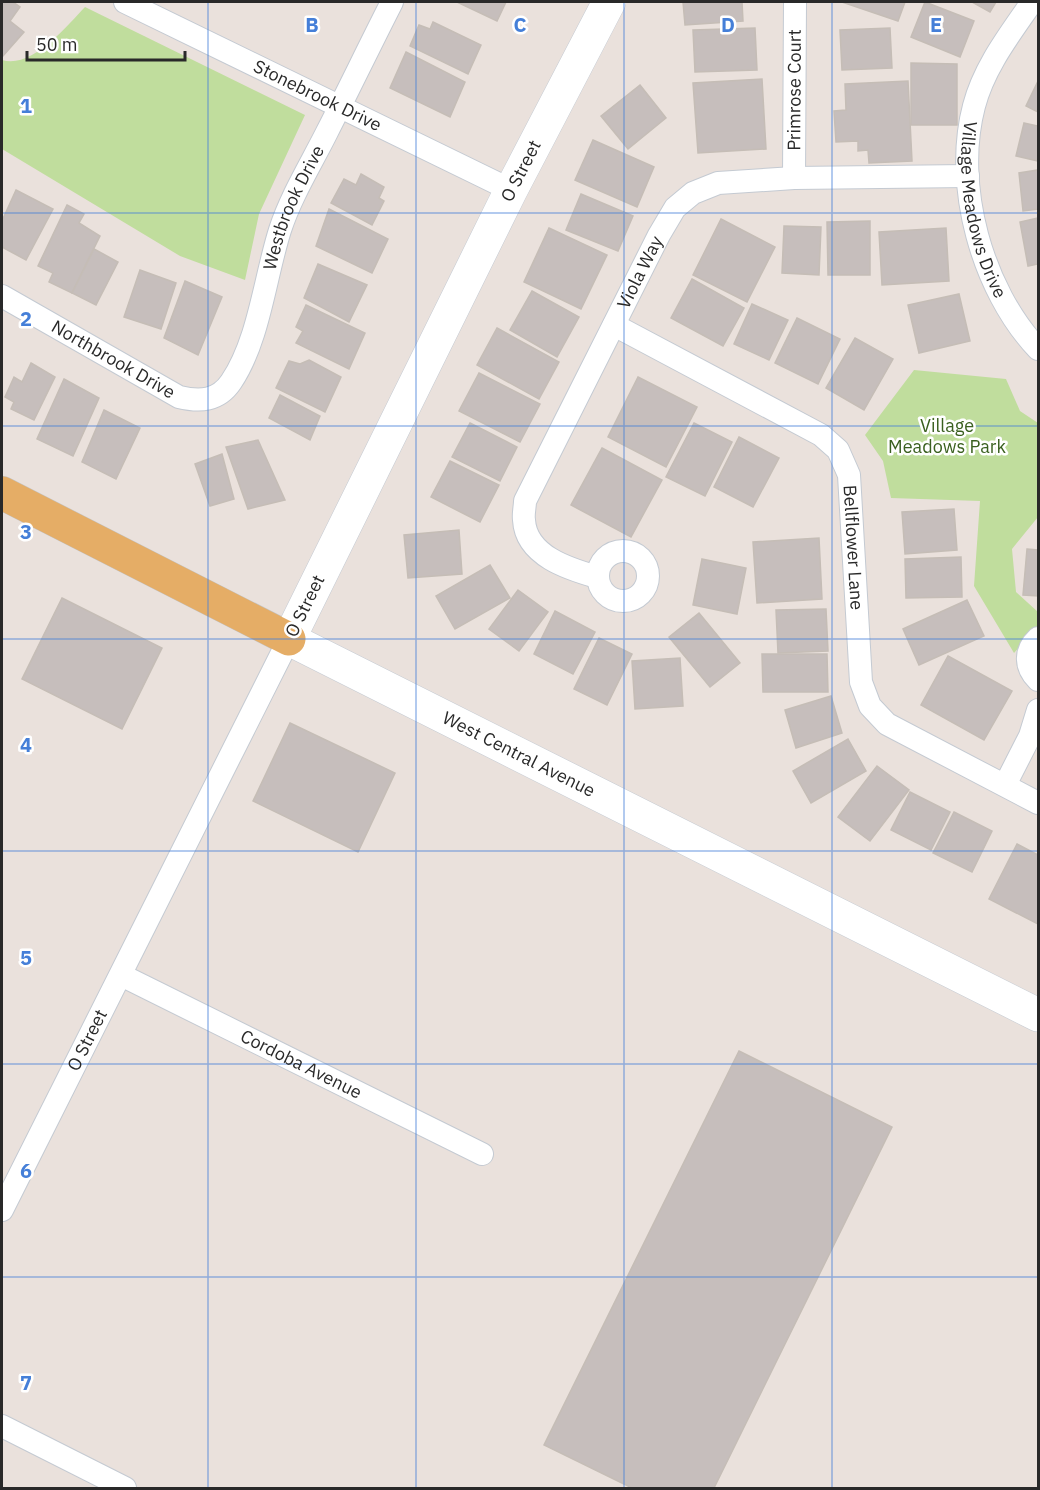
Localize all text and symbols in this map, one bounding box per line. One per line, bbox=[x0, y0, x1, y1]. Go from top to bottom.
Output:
text: B bbox=[305, 11, 319, 38]
text: C bbox=[513, 11, 527, 38]
text: D bbox=[721, 11, 735, 38]
text: E bbox=[930, 11, 942, 38]
scale bar bbox=[27, 24, 184, 62]
street label: Primrose Court bbox=[782, 29, 806, 151]
text: 50 m bbox=[36, 33, 78, 56]
street label: Stonebrook Drive bbox=[250, 54, 386, 136]
text: 1 bbox=[20, 92, 32, 119]
street label: Village Meadows Drive bbox=[956, 119, 1012, 302]
street label: O Street bbox=[495, 136, 546, 206]
street label: Westbrook Drive bbox=[258, 141, 329, 272]
street label: Viola Way bbox=[612, 232, 668, 313]
text: 2 bbox=[20, 305, 32, 332]
street label: Northbrook Drive bbox=[47, 315, 179, 403]
park label: Village Meadows Park bbox=[888, 414, 1006, 458]
street label: Bellflower Lane bbox=[839, 484, 869, 611]
text: 3 bbox=[20, 518, 32, 545]
street label: O Street bbox=[280, 571, 329, 641]
street label: West Central Avenue bbox=[439, 706, 599, 802]
text: 4 bbox=[20, 731, 32, 758]
text: 5 bbox=[20, 944, 32, 971]
street label: O Street bbox=[62, 1005, 112, 1075]
street label: Cordoba Avenue bbox=[237, 1024, 366, 1104]
text: 6 bbox=[20, 1157, 32, 1184]
text: 7 bbox=[20, 1369, 32, 1396]

